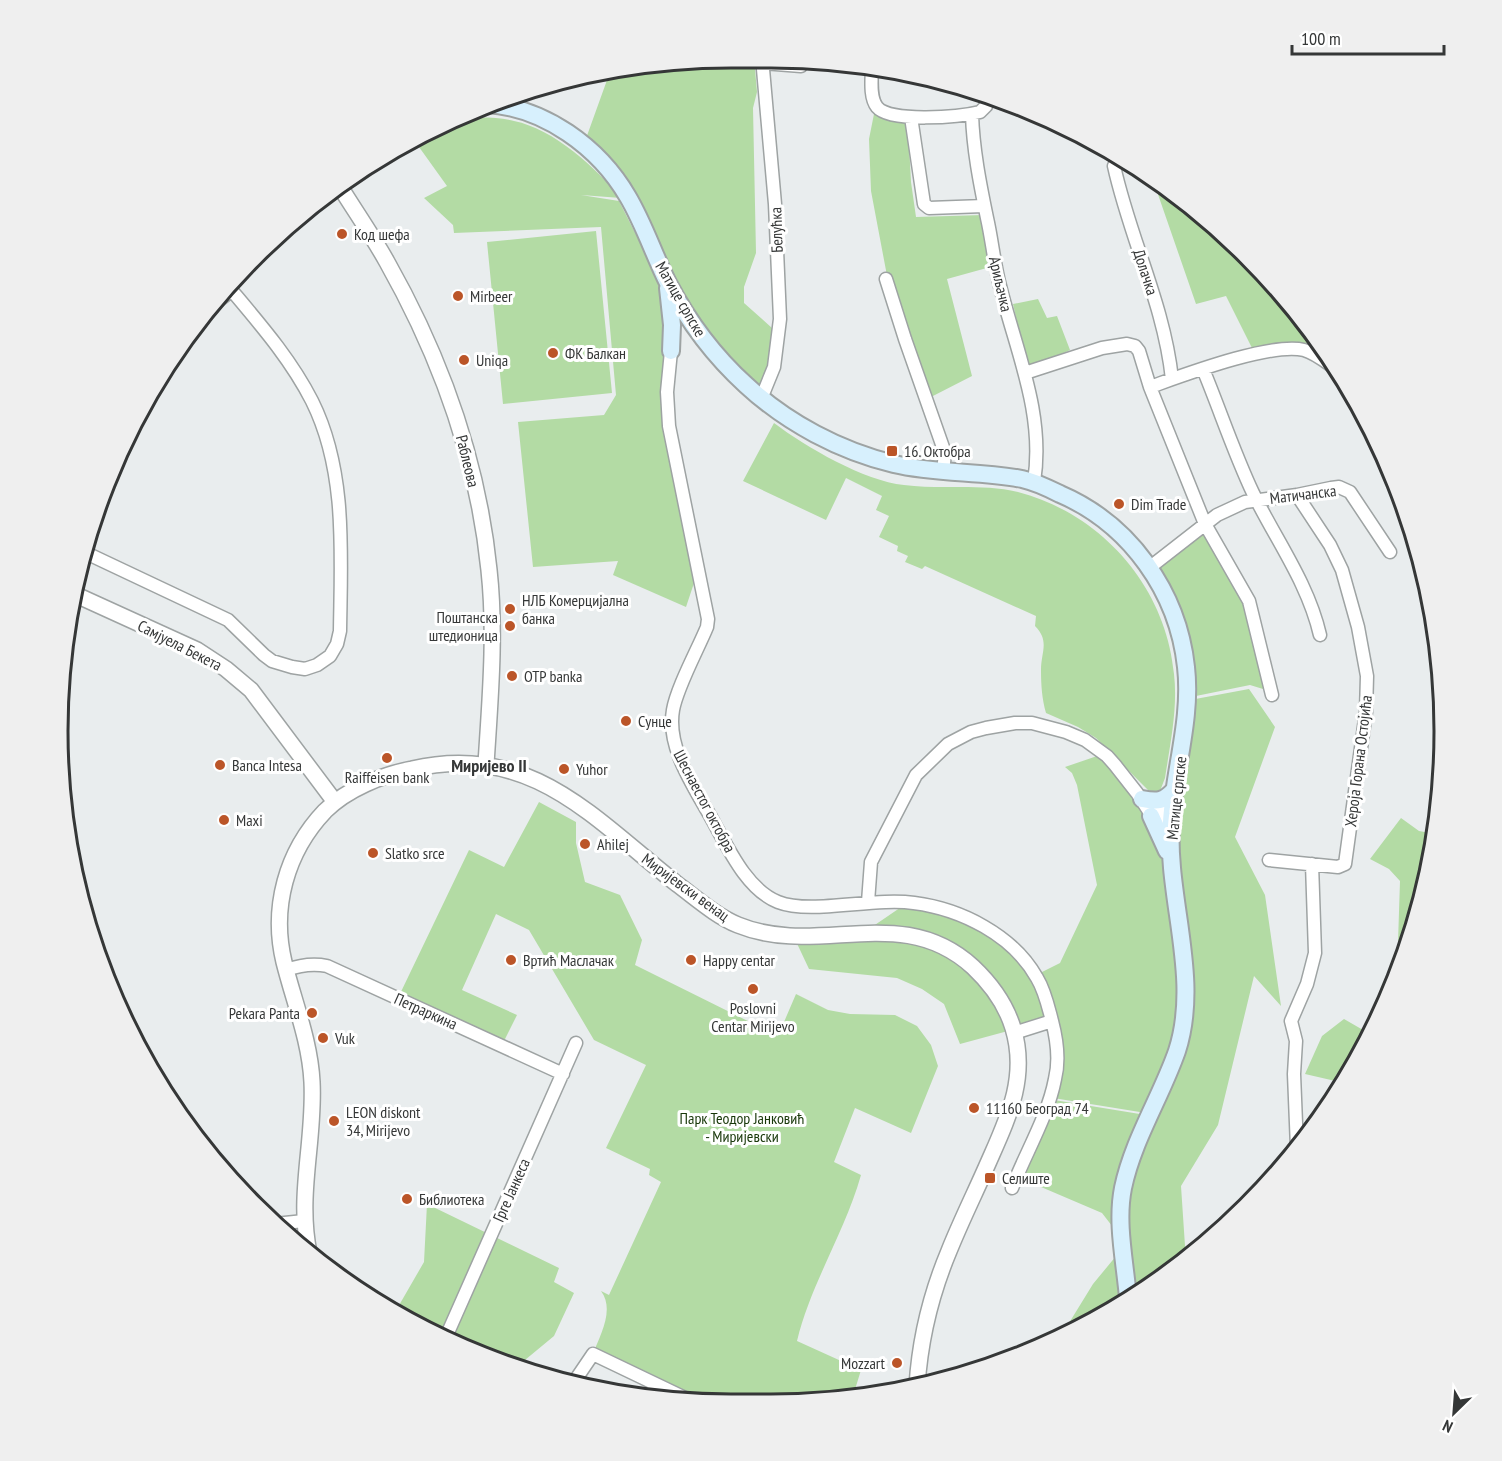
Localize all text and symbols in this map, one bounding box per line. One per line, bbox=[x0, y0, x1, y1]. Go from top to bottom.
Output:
scale bar bbox=[1292, 18, 1444, 56]
text: 100 m bbox=[1301, 27, 1341, 50]
street label: Белућка bbox=[765, 207, 787, 253]
place label: Код шефа bbox=[354, 224, 410, 244]
marker: Код шефа bbox=[335, 227, 349, 241]
street label: Долачка bbox=[1129, 246, 1163, 298]
street label: Ариљачка bbox=[985, 254, 1017, 314]
street label: Матице српске bbox=[651, 258, 711, 340]
place label: Mirbeer bbox=[470, 286, 513, 306]
marker: Mirbeer bbox=[451, 289, 465, 303]
place label: ФК Балкан bbox=[565, 343, 626, 363]
marker: ФК Балкан bbox=[546, 346, 560, 360]
place label: Uniqa bbox=[476, 350, 508, 370]
marker: Uniqa bbox=[457, 353, 471, 367]
street label: Раблеова bbox=[452, 433, 484, 489]
place label: 16. Октобра bbox=[904, 441, 971, 461]
marker: 16. Октобра bbox=[885, 444, 899, 458]
street label: Матичанска bbox=[1269, 480, 1337, 508]
place label: Dim Trade bbox=[1131, 494, 1186, 514]
marker: Dim Trade bbox=[1112, 497, 1126, 511]
place label: НЛБ Комерцијална банка bbox=[522, 590, 629, 628]
marker: НЛБ Комерцијална банка bbox=[503, 602, 517, 616]
place label: Поштанска штедионица bbox=[429, 607, 498, 645]
street label: Самјуела Бекета bbox=[134, 615, 226, 675]
marker: Поштанска штедионица bbox=[503, 619, 517, 633]
place label: OTP banka bbox=[524, 666, 582, 686]
marker: OTP banka bbox=[505, 669, 519, 683]
street label: Хероја Горана Остојића bbox=[1340, 694, 1376, 828]
place label: Сунце bbox=[638, 711, 672, 731]
marker: Сунце bbox=[619, 714, 633, 728]
street label: Шеснаестог октобра bbox=[670, 746, 740, 856]
marker: Raiffeisen bank bbox=[380, 751, 394, 765]
district label: Миријево II bbox=[451, 754, 527, 777]
place label: Banca Intesa bbox=[232, 755, 302, 775]
street label: Матице српске bbox=[1162, 755, 1190, 841]
marker: Banca Intesa bbox=[213, 758, 227, 772]
place label: Yuhor bbox=[576, 759, 608, 779]
marker: Yuhor bbox=[557, 762, 571, 776]
place label: Raiffeisen bank bbox=[345, 767, 430, 787]
place label: Maxi bbox=[236, 810, 263, 830]
marker: Maxi bbox=[217, 813, 231, 827]
place label: Ahilej bbox=[597, 834, 629, 854]
marker: Ahilej bbox=[578, 837, 592, 851]
place label: Slatko srce bbox=[385, 843, 445, 863]
marker: Slatko srce bbox=[366, 846, 380, 860]
street label: Миријевски венац bbox=[638, 848, 734, 926]
place label: Вртић Маслачак bbox=[523, 950, 615, 970]
place label: Happy centar bbox=[703, 950, 776, 970]
marker: Вртић Маслачак bbox=[504, 953, 518, 967]
marker: Happy centar bbox=[684, 953, 698, 967]
marker: Poslovni Centar Mirijevo bbox=[746, 982, 760, 996]
street label: Петраркина bbox=[391, 988, 461, 1034]
place label: Poslovni Centar Mirijevo bbox=[711, 998, 795, 1036]
place label: Pekara Panta bbox=[229, 1003, 300, 1023]
marker: Pekara Panta bbox=[305, 1006, 319, 1020]
place label: Vuk bbox=[334, 1028, 356, 1048]
marker: Vuk bbox=[316, 1031, 330, 1045]
place label: 11160 Београд 74 bbox=[986, 1098, 1089, 1118]
marker: 11160 Београд 74 bbox=[967, 1101, 981, 1115]
place label: LEON diskont 34, Mirijevo bbox=[346, 1102, 421, 1140]
park label: Парк Теодор Јанковић - Миријевски bbox=[680, 1108, 804, 1146]
marker: LEON diskont 34, Mirijevo bbox=[327, 1114, 341, 1128]
street label: Грге Јанкеса bbox=[488, 1155, 534, 1225]
place label: Селиште bbox=[1002, 1168, 1050, 1188]
marker: Селиште bbox=[983, 1171, 997, 1185]
place label: Библиотека bbox=[419, 1189, 484, 1209]
marker: Библиотека bbox=[400, 1192, 414, 1206]
place label: Mozzart bbox=[841, 1353, 886, 1373]
marker: Mozzart bbox=[890, 1356, 904, 1370]
north arrow bbox=[1424, 1383, 1484, 1443]
text: N bbox=[1440, 1416, 1456, 1437]

